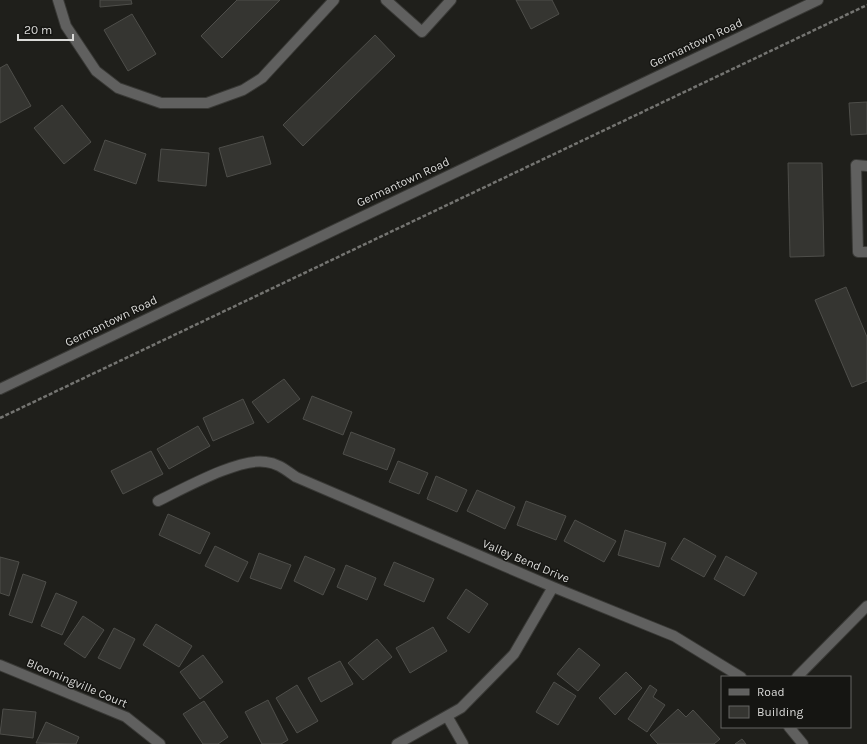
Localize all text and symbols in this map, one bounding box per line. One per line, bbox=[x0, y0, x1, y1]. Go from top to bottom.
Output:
street label: Germantown Road bbox=[647, 15, 745, 71]
scale bar bbox=[18, 16, 73, 42]
text: 20 m bbox=[24, 23, 52, 37]
street label: Germantown Road bbox=[354, 154, 452, 210]
street label: Germantown Road bbox=[63, 293, 159, 349]
street label: Valley Bend Drive bbox=[480, 536, 572, 586]
street label: Bloomingville Court bbox=[25, 655, 130, 711]
legend bbox=[721, 676, 851, 728]
text: Road bbox=[757, 685, 785, 699]
text: Building bbox=[757, 705, 804, 719]

